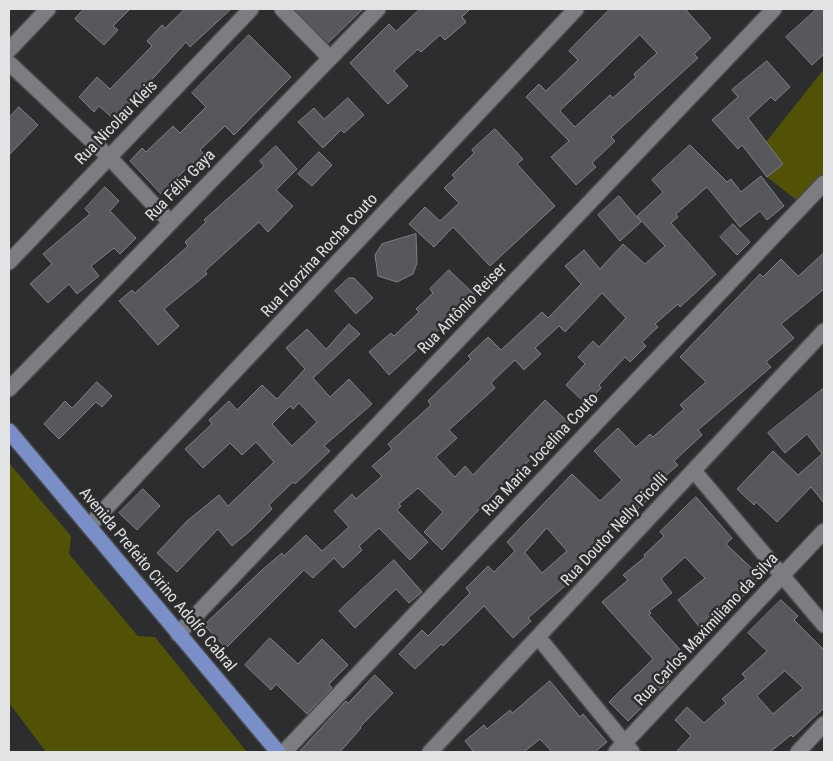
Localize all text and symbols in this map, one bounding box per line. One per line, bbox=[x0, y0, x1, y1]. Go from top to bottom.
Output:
street label: Rua Nicolau Kleis bbox=[72, 77, 162, 169]
street label: Rua Félix Gaya bbox=[142, 146, 220, 226]
street label: Rua Florzina Rocha Couto bbox=[258, 190, 382, 322]
street label: Rua Antônio Reiser bbox=[415, 259, 511, 359]
street label: Rua Maria Jocelina Couto bbox=[479, 389, 603, 521]
street label: Rua Doutor Nelly Picolli bbox=[558, 469, 672, 591]
street label: Avenida Prefeito Cirino Adolfo Cabral bbox=[74, 484, 240, 676]
street label: Rua Carlos Maximiliano da Silva bbox=[631, 550, 783, 710]

